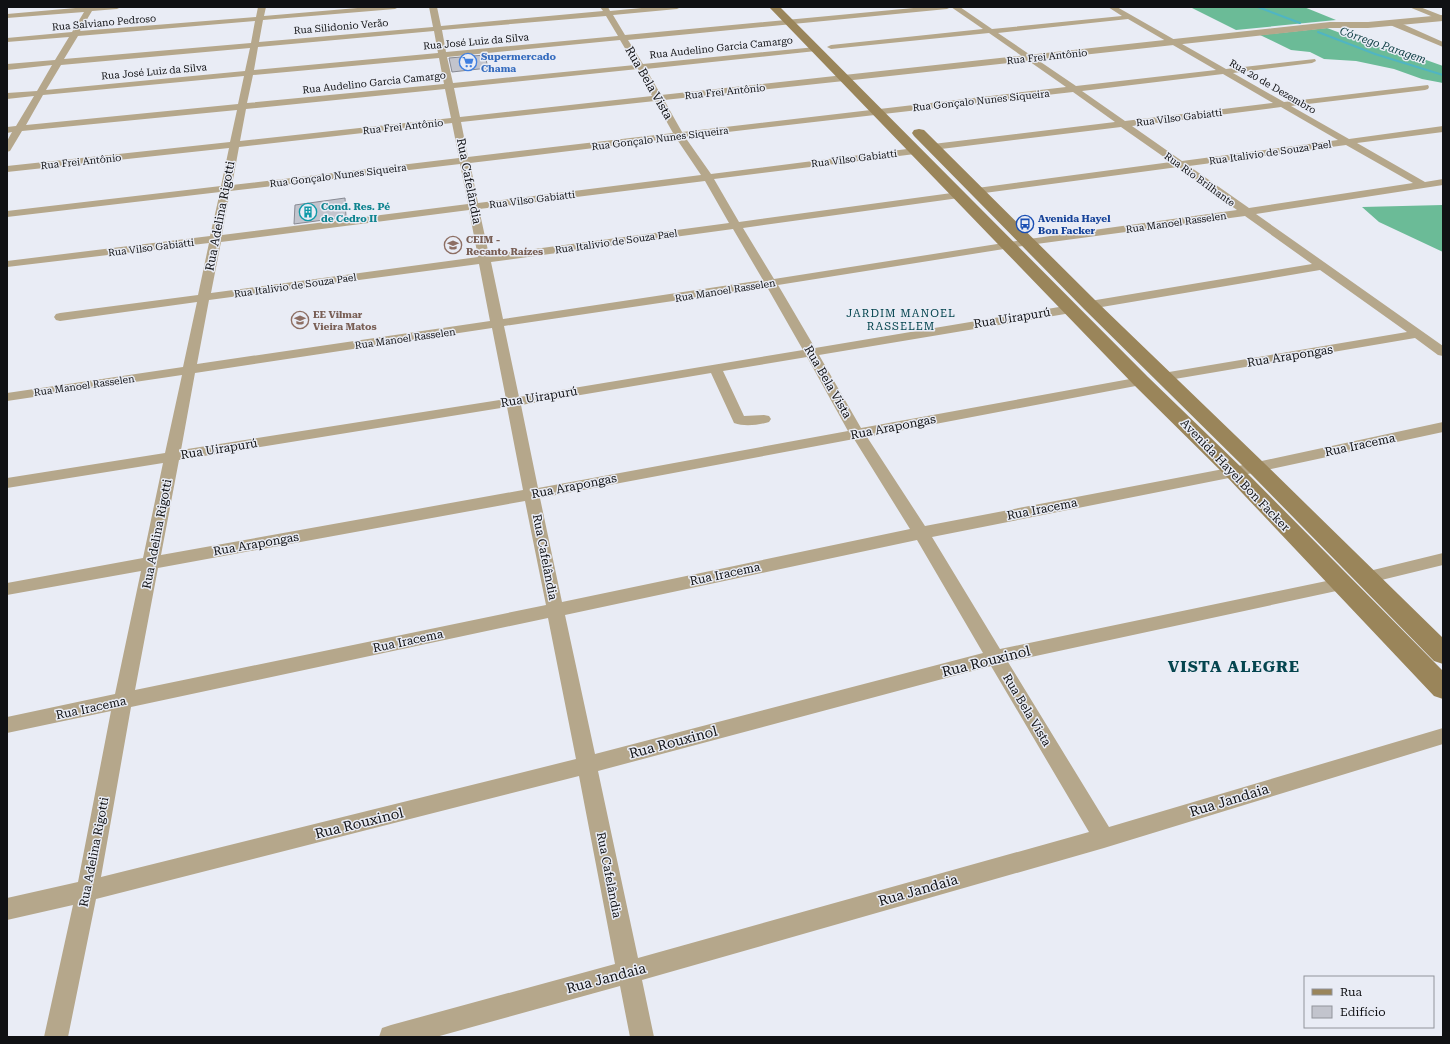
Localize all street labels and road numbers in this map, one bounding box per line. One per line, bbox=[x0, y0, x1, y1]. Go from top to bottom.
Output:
street label: Rua Salviano Pedroso bbox=[52, 12, 157, 33]
street label: Rua Silidonio Verão bbox=[293, 17, 389, 36]
street label: Rua José Luiz da Silva bbox=[423, 31, 530, 52]
street label: Rua Audelino Garcia Camargo bbox=[649, 34, 793, 60]
street label: Rua Bela Vista bbox=[622, 44, 676, 122]
street label: Rua Frei Antônio bbox=[1006, 47, 1088, 66]
street label: Rua 20 de Dezembro bbox=[1228, 57, 1318, 116]
street label: Rua José Luiz da Silva bbox=[101, 61, 208, 82]
street label: Rua Audelino Garcia Camargo bbox=[302, 69, 446, 95]
street label: Rua Frei Antônio bbox=[684, 82, 766, 101]
street label: Rua Gonçalo Nunes Siqueira bbox=[912, 88, 1051, 113]
street label: Rua Vilso Gabiatti bbox=[1135, 107, 1223, 128]
street label: Rua Frei Antônio bbox=[362, 117, 444, 136]
street label: Rua Gonçalo Nunes Siqueira bbox=[591, 125, 730, 152]
street label: Rua Cafelândia bbox=[454, 137, 484, 226]
street label: Rua Italivio de Souza Pael bbox=[1208, 138, 1332, 167]
street label: Rua Vilso Gabiatti bbox=[810, 148, 898, 169]
street label: Rua Rio Brilhante bbox=[1162, 150, 1237, 209]
street label: Rua Frei Antônio bbox=[40, 152, 122, 171]
street label: Rua Adelina Rigotti bbox=[202, 160, 238, 272]
street label: Rua Gonçalo Nunes Siqueira bbox=[269, 162, 408, 189]
street label: Rua Vilso Gabiatti bbox=[488, 189, 576, 210]
street label: Rua Manoel Rasselen bbox=[1125, 210, 1228, 235]
street label: Rua Italivio de Souza Pael bbox=[554, 227, 678, 256]
street label: Rua Vilso Gabiatti bbox=[107, 237, 195, 258]
street label: Rua Italivio de Souza Pael bbox=[233, 271, 357, 300]
street label: Rua Manoel Rasselen bbox=[674, 277, 777, 304]
street label: Rua Uirapurú bbox=[973, 305, 1052, 331]
street label: Rua Manoel Rasselen bbox=[354, 326, 457, 351]
street label: Rua Arapongas bbox=[1246, 342, 1334, 370]
street label: Rua Bela Vista bbox=[801, 343, 855, 421]
street label: Rua Manoel Rasselen bbox=[33, 373, 136, 398]
street label: Rua Uirapurú bbox=[500, 384, 579, 410]
street label: Rua Arapongas bbox=[849, 412, 937, 442]
street label: Avenida Hayel Bon Facker bbox=[1178, 416, 1293, 534]
street label: Rua Iracema bbox=[1324, 431, 1397, 459]
street label: Rua Uirapurú bbox=[180, 436, 259, 462]
street label: Rua Arapongas bbox=[530, 471, 618, 501]
street label: Rua Adelina Rigotti bbox=[139, 478, 175, 590]
street label: Rua Iracema bbox=[1006, 495, 1079, 523]
street label: Rua Cafelândia bbox=[530, 513, 560, 602]
street label: Rua Arapongas bbox=[212, 530, 300, 558]
street label: Rua Iracema bbox=[689, 560, 762, 588]
street label: Rua Iracema bbox=[372, 627, 445, 655]
street label: Rua Rouxinol bbox=[940, 642, 1033, 680]
street label: Rua Bela Vista bbox=[1000, 671, 1054, 749]
street label: Rua Iracema bbox=[55, 694, 128, 722]
street label: Rua Rouxinol bbox=[627, 722, 720, 761]
street label: Rua Jandaia bbox=[1187, 780, 1271, 820]
street label: Rua Adelina Rigotti bbox=[76, 796, 112, 908]
street label: Rua Rouxinol bbox=[313, 804, 406, 842]
street label: Rua Cafelândia bbox=[594, 831, 624, 920]
street label: Rua Jandaia bbox=[876, 871, 960, 909]
street label: Rua Jandaia bbox=[564, 960, 648, 996]

